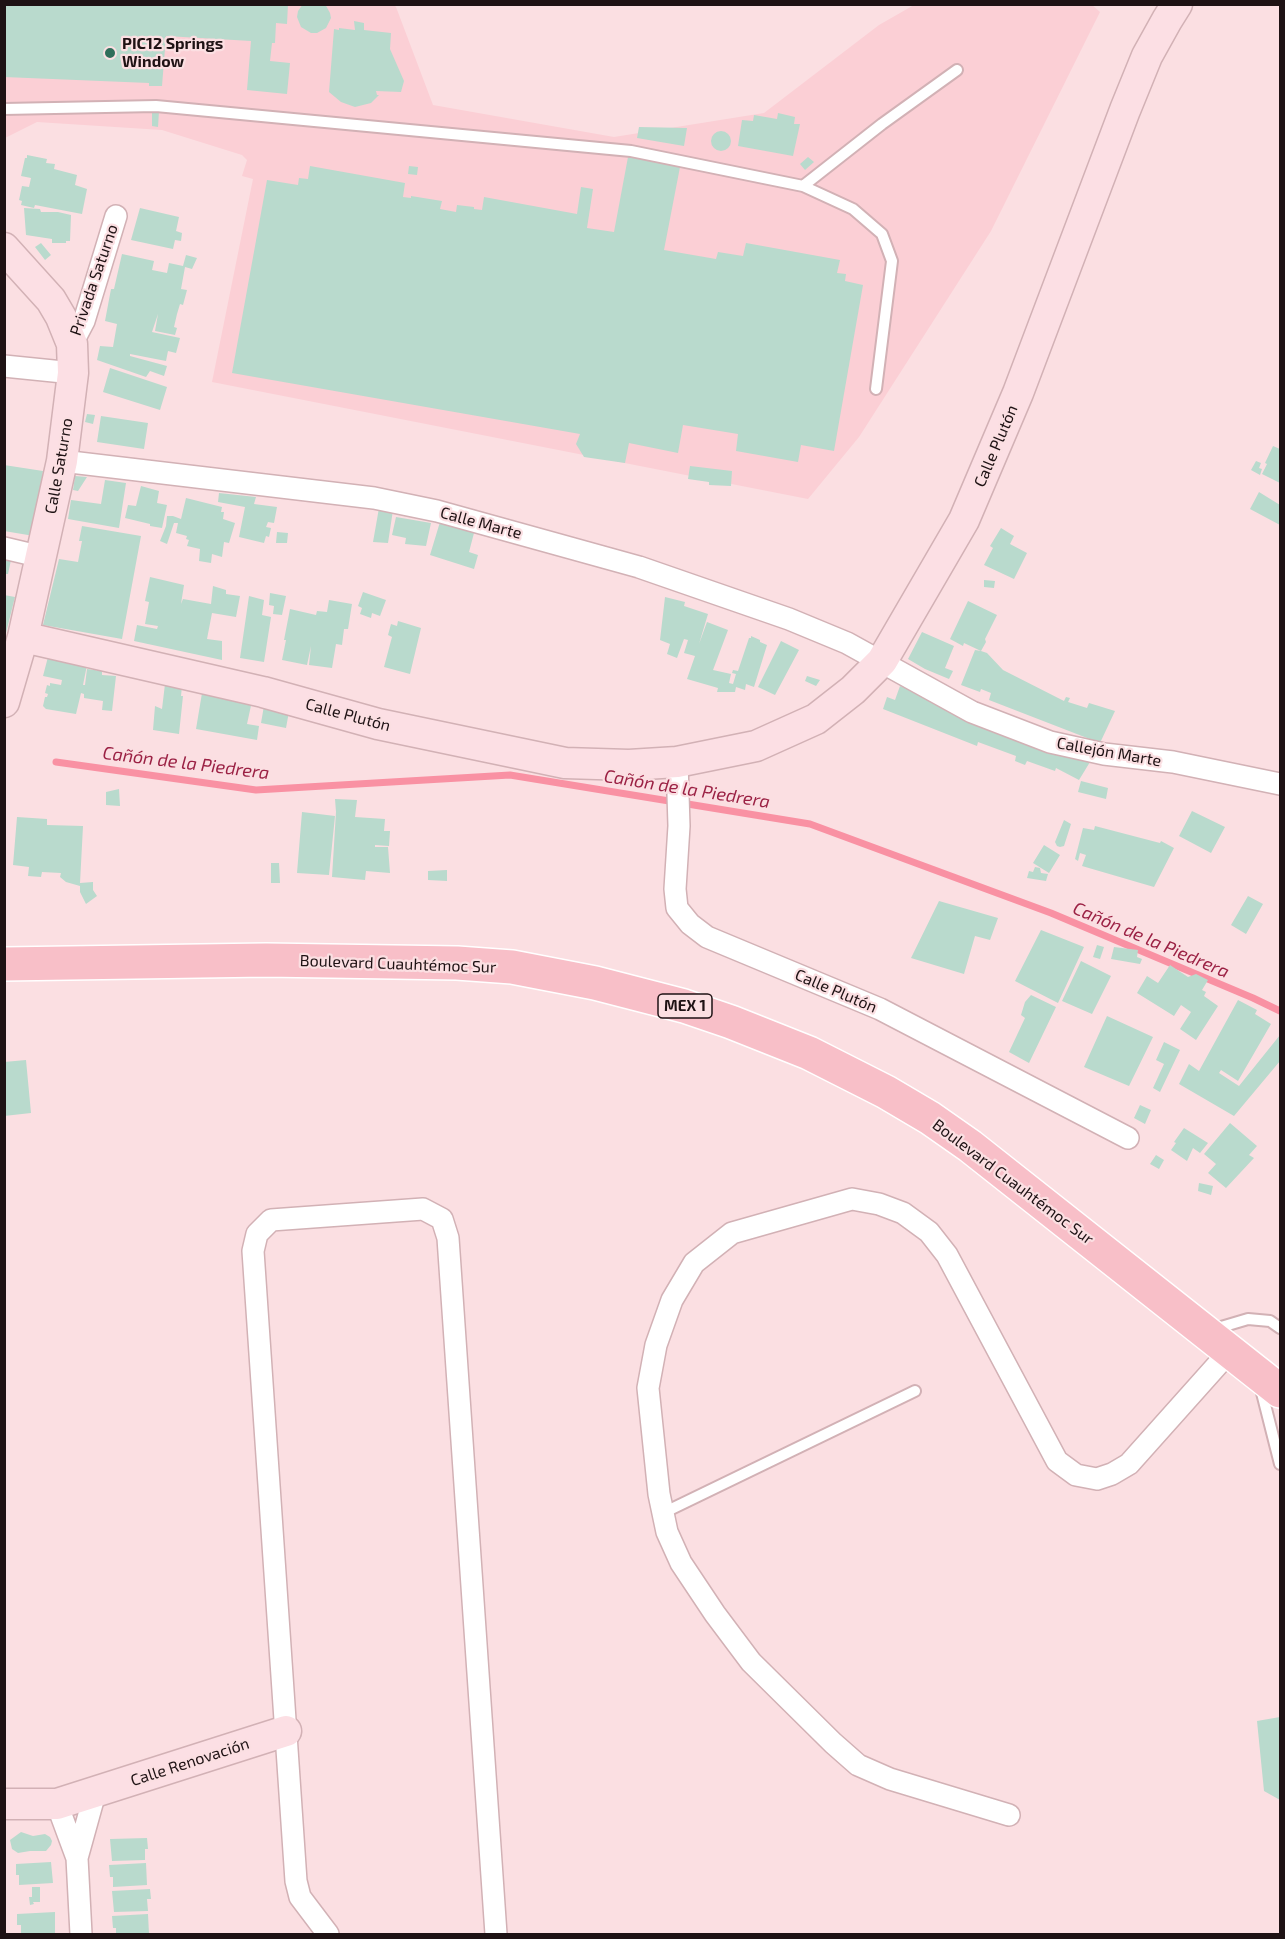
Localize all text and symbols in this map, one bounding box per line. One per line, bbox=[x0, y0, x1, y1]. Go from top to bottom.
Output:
place label: PIC12 Springs Window bbox=[122, 34, 223, 72]
marker: PIC12 Springs Window bbox=[103, 46, 117, 60]
street label: Privada Saturno bbox=[66, 222, 122, 338]
street label: Calle Plutón bbox=[970, 402, 1022, 490]
street label: Calle Saturno bbox=[41, 416, 77, 516]
street label: Calle Marte bbox=[438, 503, 524, 543]
street label: Calle Plutón bbox=[303, 694, 393, 736]
street label: Callejón Marte bbox=[1055, 733, 1163, 771]
water label: Cañón de la Piedrera bbox=[101, 742, 271, 784]
water label: Cañón de la Piedrera bbox=[602, 765, 772, 813]
water label: Cañón de la Piedrera bbox=[1069, 897, 1233, 983]
street label: Boulevard Cuauhtémoc Sur bbox=[299, 951, 497, 977]
street label: Calle Plutón bbox=[792, 965, 880, 1017]
road number: MEX 1 bbox=[658, 994, 712, 1018]
street label: Boulevard Cuauhtémoc Sur bbox=[929, 1115, 1097, 1249]
street label: Calle Renovación bbox=[128, 1734, 252, 1790]

